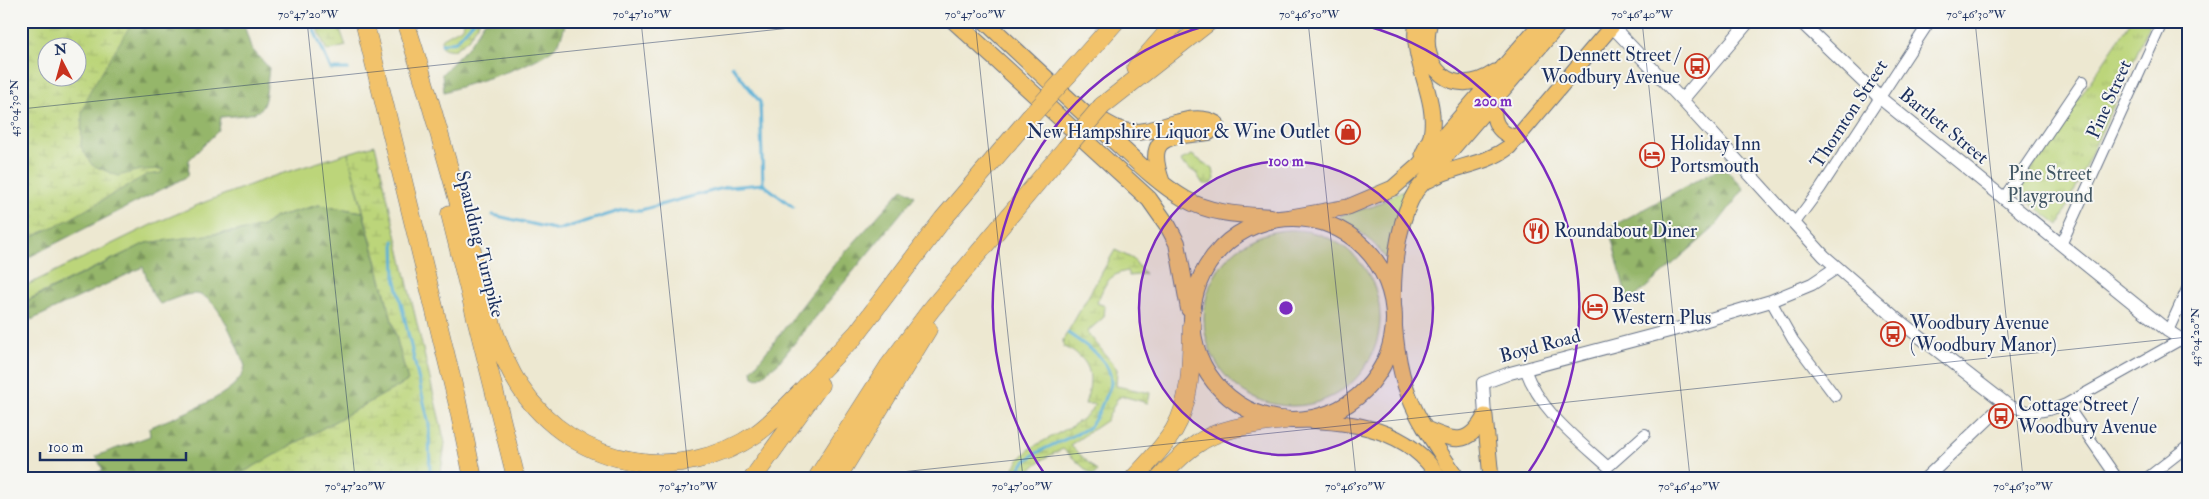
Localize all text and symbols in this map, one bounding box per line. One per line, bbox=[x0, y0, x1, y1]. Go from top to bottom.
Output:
text: 70°47'20"W bbox=[278, 7, 339, 22]
text: 70°47'10"W bbox=[613, 7, 672, 22]
text: 70°47'00"W bbox=[945, 7, 1006, 22]
text: 70°46'50"W bbox=[1279, 7, 1340, 22]
text: 70°46'40"W bbox=[1611, 7, 1674, 22]
text: 70°46'30"W bbox=[1946, 7, 2007, 22]
north arrow bbox=[38, 38, 88, 88]
text: N bbox=[53, 40, 68, 59]
place label: Dennett Street / Woodbury Avenue bbox=[1540, 43, 1682, 89]
bus stop icon: Dennett Street / Woodbury Avenue bbox=[1684, 53, 1710, 79]
street label: Thornton Street bbox=[1805, 55, 1893, 173]
street label: Pine Street bbox=[2081, 56, 2137, 142]
text: 43°04'30"N bbox=[7, 79, 22, 137]
street label: Bartlett Street bbox=[1894, 83, 1994, 169]
text: 200 m bbox=[1474, 92, 1512, 111]
shop icon: New Hampshire Liquor & Wine Outlet bbox=[1335, 119, 1361, 145]
place label: New Hampshire Liquor & Wine Outlet bbox=[1027, 120, 1330, 145]
place label: Holiday Inn Portsmouth bbox=[1670, 132, 1761, 178]
hotel icon: Holiday Inn Portsmouth bbox=[1639, 142, 1665, 168]
text: 100 m bbox=[1268, 152, 1304, 171]
park label: Pine Street Playground bbox=[2007, 162, 2094, 208]
street label: Spaulding Turnpike bbox=[449, 168, 510, 320]
restaurant icon: Roundabout Diner bbox=[1523, 218, 1549, 244]
place label: Roundabout Diner bbox=[1554, 219, 1697, 243]
place label: Best Western Plus bbox=[1611, 284, 1711, 330]
hotel icon: Best Western Plus bbox=[1582, 294, 1608, 320]
centre of rings bbox=[1277, 299, 1295, 317]
text: 43°04'20"N bbox=[2188, 307, 2203, 367]
place label: Woodbury Avenue (Woodbury Manor) bbox=[1909, 311, 2057, 357]
bus stop icon: Woodbury Avenue (Woodbury Manor) bbox=[1880, 321, 1906, 347]
street label: Boyd Road bbox=[1497, 324, 1584, 368]
place label: Cottage Street / Woodbury Avenue bbox=[2017, 393, 2157, 439]
bus stop icon: Cottage Street / Woodbury Avenue bbox=[1988, 403, 2014, 429]
scale bar bbox=[40, 429, 186, 461]
text: 100 m bbox=[48, 438, 84, 457]
text: 70°47'20"W bbox=[325, 479, 386, 494]
text: 70°47'10"W bbox=[659, 479, 718, 494]
text: 70°47'00"W bbox=[992, 479, 1053, 494]
text: 70°46'50"W bbox=[1325, 479, 1386, 494]
text: 70°46'40"W bbox=[1658, 479, 1721, 494]
text: 70°46'30"W bbox=[1993, 479, 2054, 494]

